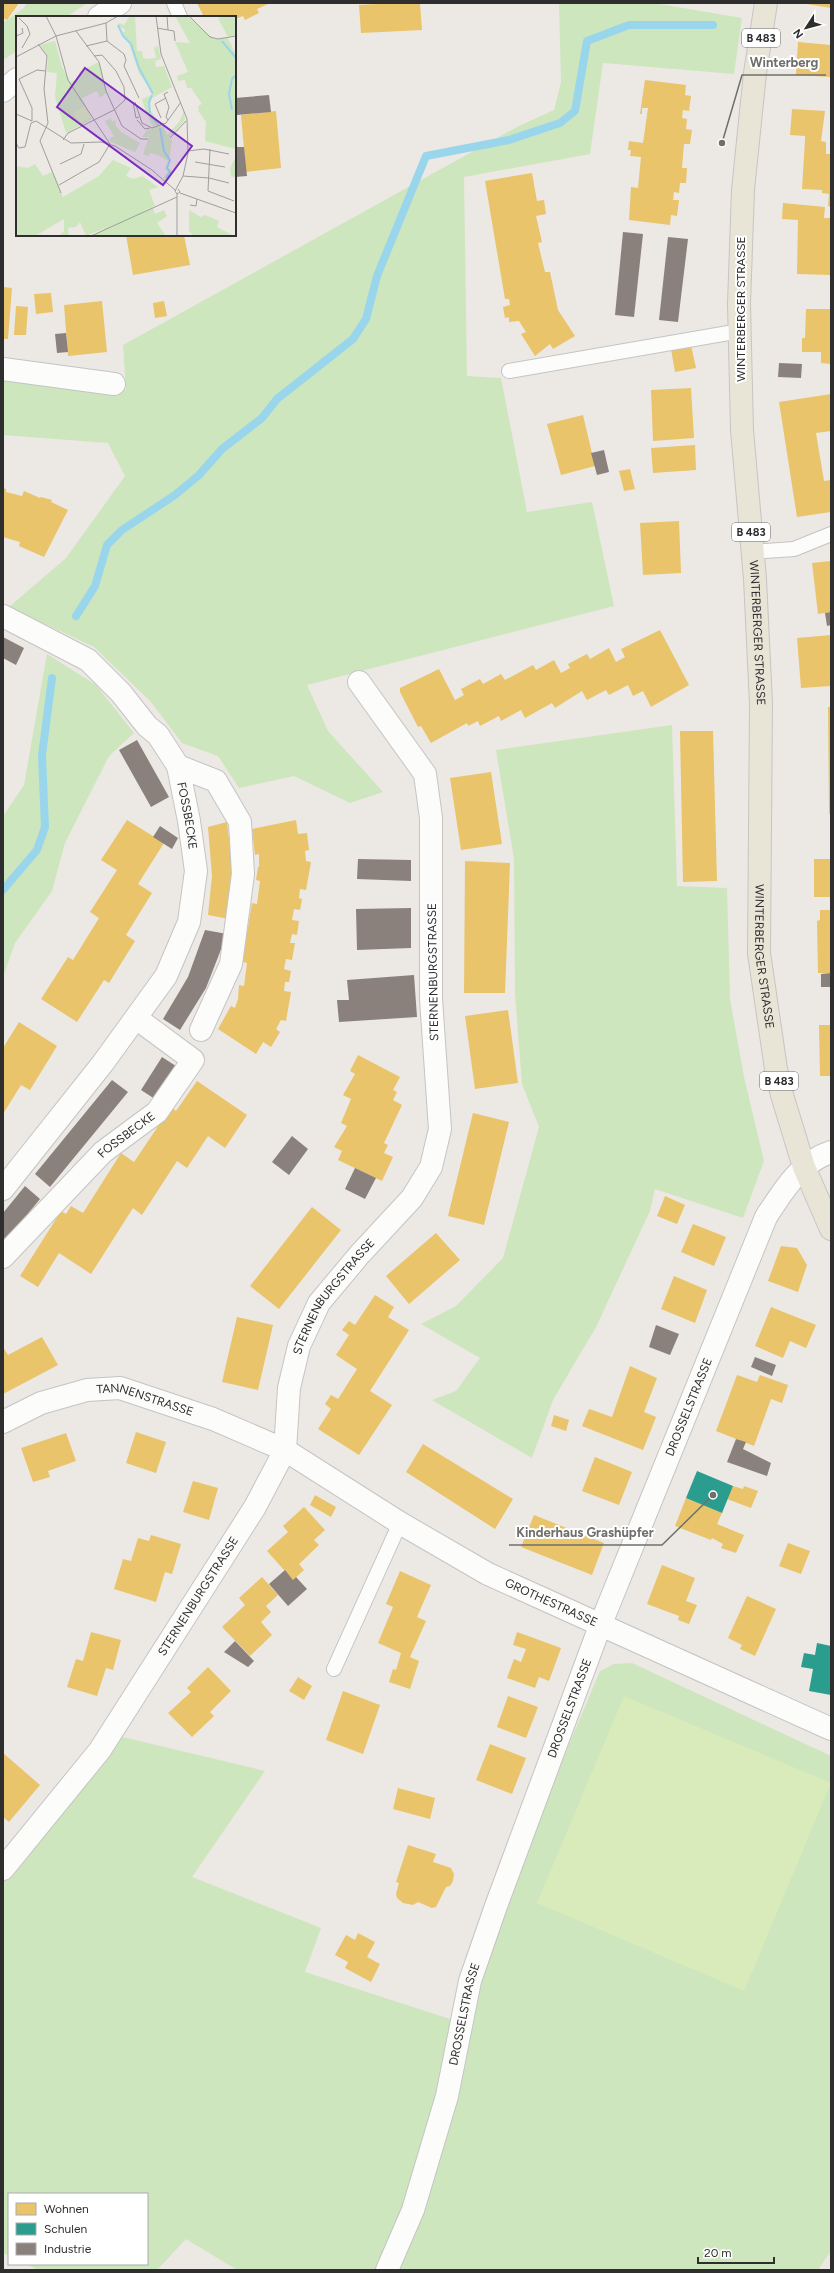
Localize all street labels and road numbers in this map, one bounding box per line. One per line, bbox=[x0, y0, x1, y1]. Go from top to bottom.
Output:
road number: B 483 bbox=[742, 29, 780, 47]
street label: WINTERBERGER STRASSE bbox=[734, 236, 748, 382]
road number: B 483 bbox=[732, 523, 770, 541]
street label: WINTERBERGER STRASSE bbox=[746, 560, 768, 706]
street label: FOSSBECKE bbox=[174, 781, 200, 850]
street label: WINTERBERGER STRASSE bbox=[752, 884, 777, 1030]
street label: STERNENBURGSTRASSE bbox=[425, 903, 441, 1041]
road number: B 483 bbox=[760, 1072, 798, 1090]
street label: FOSSBECKE bbox=[94, 1109, 158, 1160]
street label: STERNENBURGSTRASSE bbox=[290, 1236, 378, 1356]
street label: DROSSELSTRASSE bbox=[663, 1356, 715, 1458]
street label: TANNENSTRASSE bbox=[96, 1381, 195, 1419]
street label: STERNENBURGSTRASSE bbox=[155, 1534, 241, 1658]
street label: GROTHESTRASSE bbox=[503, 1576, 600, 1630]
street label: DROSSELSTRASSE bbox=[545, 1657, 594, 1760]
street label: DROSSELSTRASSE bbox=[446, 1961, 483, 2067]

